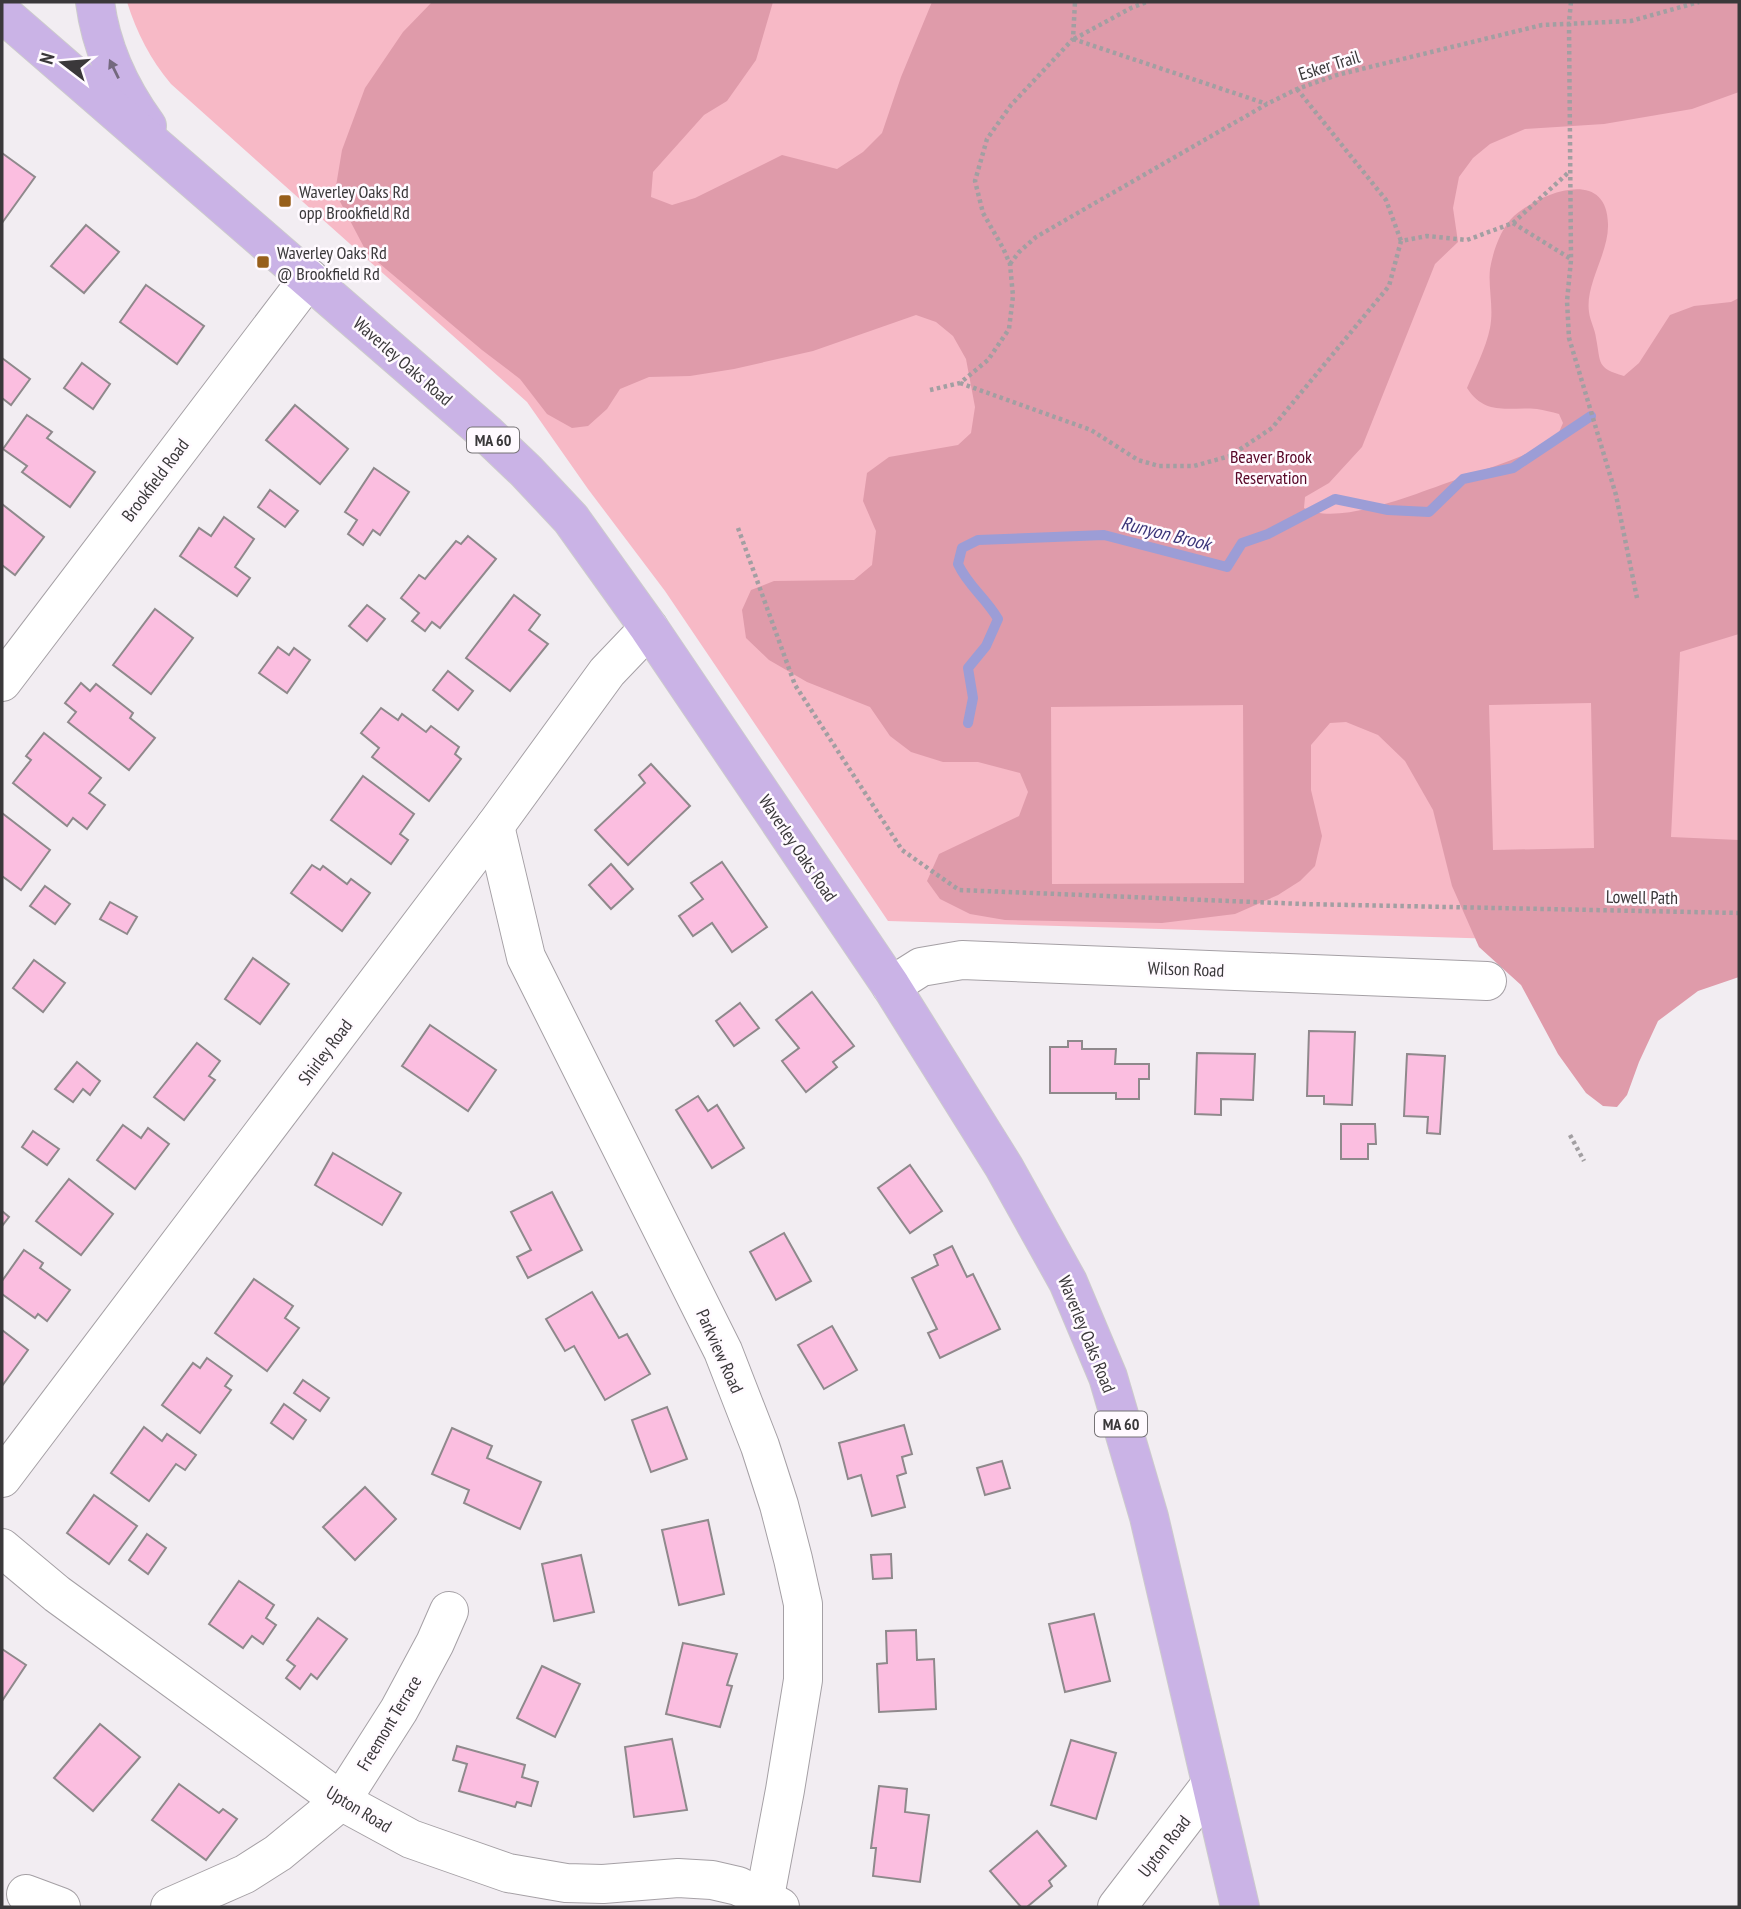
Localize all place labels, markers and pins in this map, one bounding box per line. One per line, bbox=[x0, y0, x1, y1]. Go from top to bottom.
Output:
place label: Waverley Oaks Rd opp Brookfield Rd bbox=[299, 180, 410, 224]
marker: Waverley Oaks Rd opp Brookfield Rd bbox=[277, 193, 293, 209]
place label: Waverley Oaks Rd @ Brookfield Rd bbox=[277, 241, 387, 285]
marker: Waverley Oaks Rd @ Brookfield Rd bbox=[255, 254, 271, 270]

